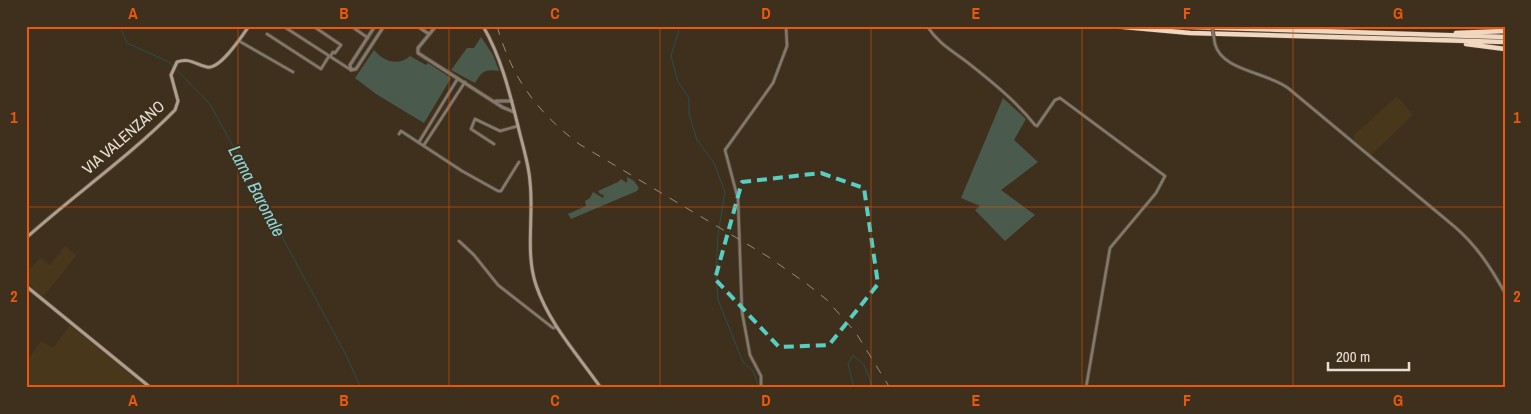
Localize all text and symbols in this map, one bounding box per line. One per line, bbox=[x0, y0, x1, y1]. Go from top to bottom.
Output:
text: A bbox=[128, 2, 138, 24]
text: B bbox=[339, 2, 349, 24]
text: C bbox=[550, 2, 560, 24]
text: D bbox=[761, 2, 771, 24]
text: E bbox=[972, 2, 981, 24]
text: F bbox=[1183, 2, 1191, 24]
text: G bbox=[1393, 2, 1403, 24]
street label: VIA VALENZANO bbox=[77, 95, 169, 179]
text: 1 bbox=[10, 106, 18, 128]
text: 1 bbox=[1513, 106, 1521, 128]
water label: Lama Baronale bbox=[222, 141, 292, 241]
text: 2 bbox=[10, 285, 18, 307]
text: 2 bbox=[1513, 285, 1521, 307]
scale bar bbox=[1328, 339, 1410, 371]
text: 200 m bbox=[1336, 346, 1370, 367]
text: A bbox=[128, 389, 138, 411]
text: B bbox=[339, 389, 349, 411]
text: C bbox=[550, 389, 560, 411]
text: D bbox=[761, 389, 771, 411]
text: E bbox=[972, 389, 981, 411]
text: F bbox=[1183, 389, 1191, 411]
text: G bbox=[1393, 389, 1403, 411]

